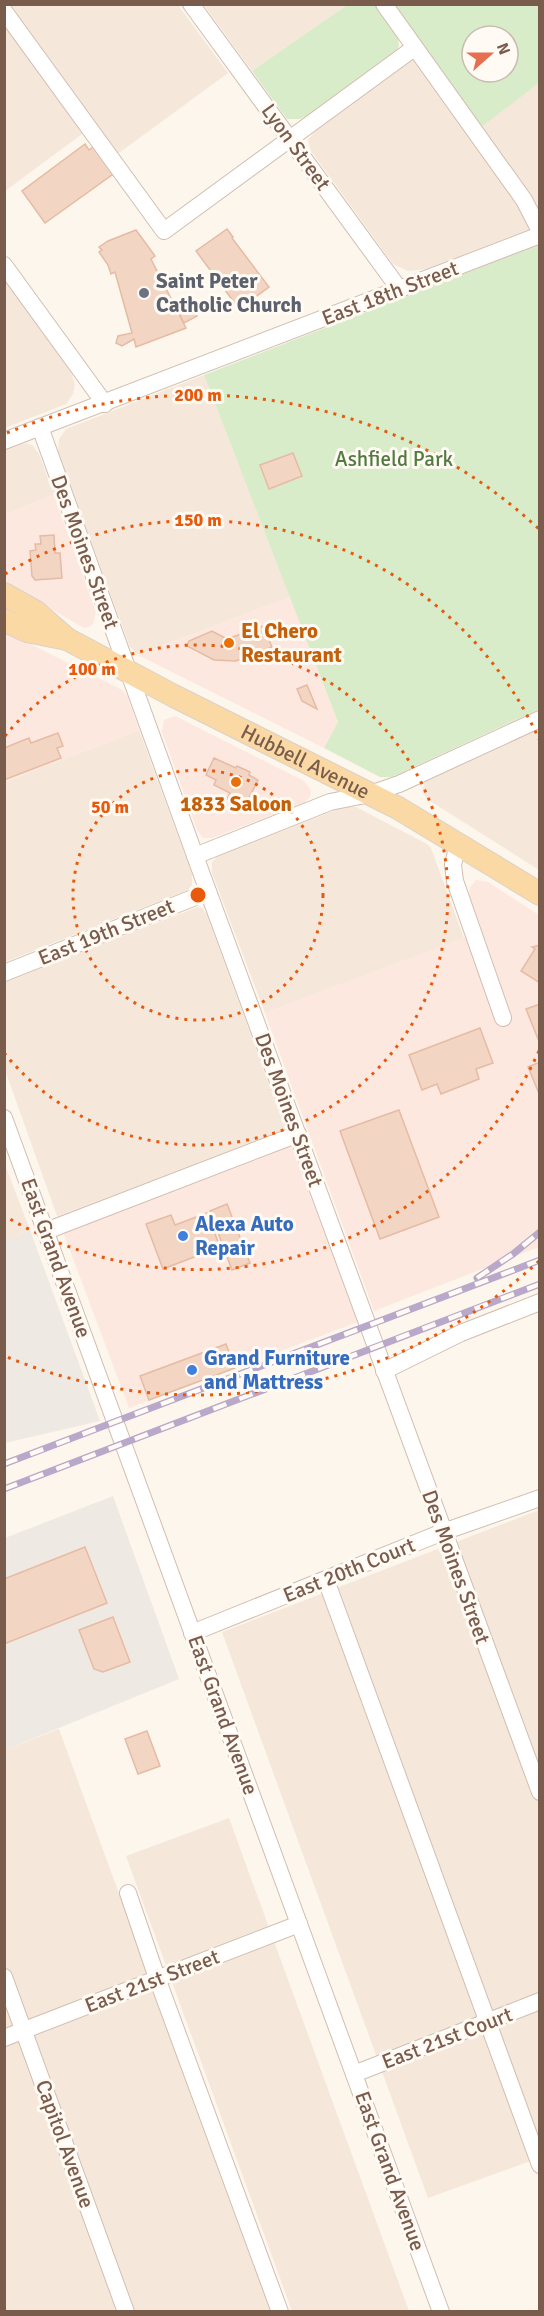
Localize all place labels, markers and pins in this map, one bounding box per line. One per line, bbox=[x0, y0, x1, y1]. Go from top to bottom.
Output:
place label: Saint Peter Catholic Church bbox=[156, 268, 302, 318]
marker: Saint Peter Catholic Church bbox=[137, 286, 151, 300]
place label: El Chero Restaurant bbox=[241, 618, 342, 668]
marker: El Chero Restaurant bbox=[222, 636, 236, 650]
marker: 1833 Saloon bbox=[229, 775, 243, 789]
place label: 1833 Saloon bbox=[180, 791, 292, 817]
centre of rings bbox=[188, 885, 208, 905]
place label: Alexa Auto Repair bbox=[195, 1211, 294, 1261]
marker: Alexa Auto Repair bbox=[176, 1229, 190, 1243]
place label: Grand Furniture and Mattress bbox=[204, 1345, 350, 1395]
marker: Grand Furniture and Mattress bbox=[185, 1363, 199, 1377]

